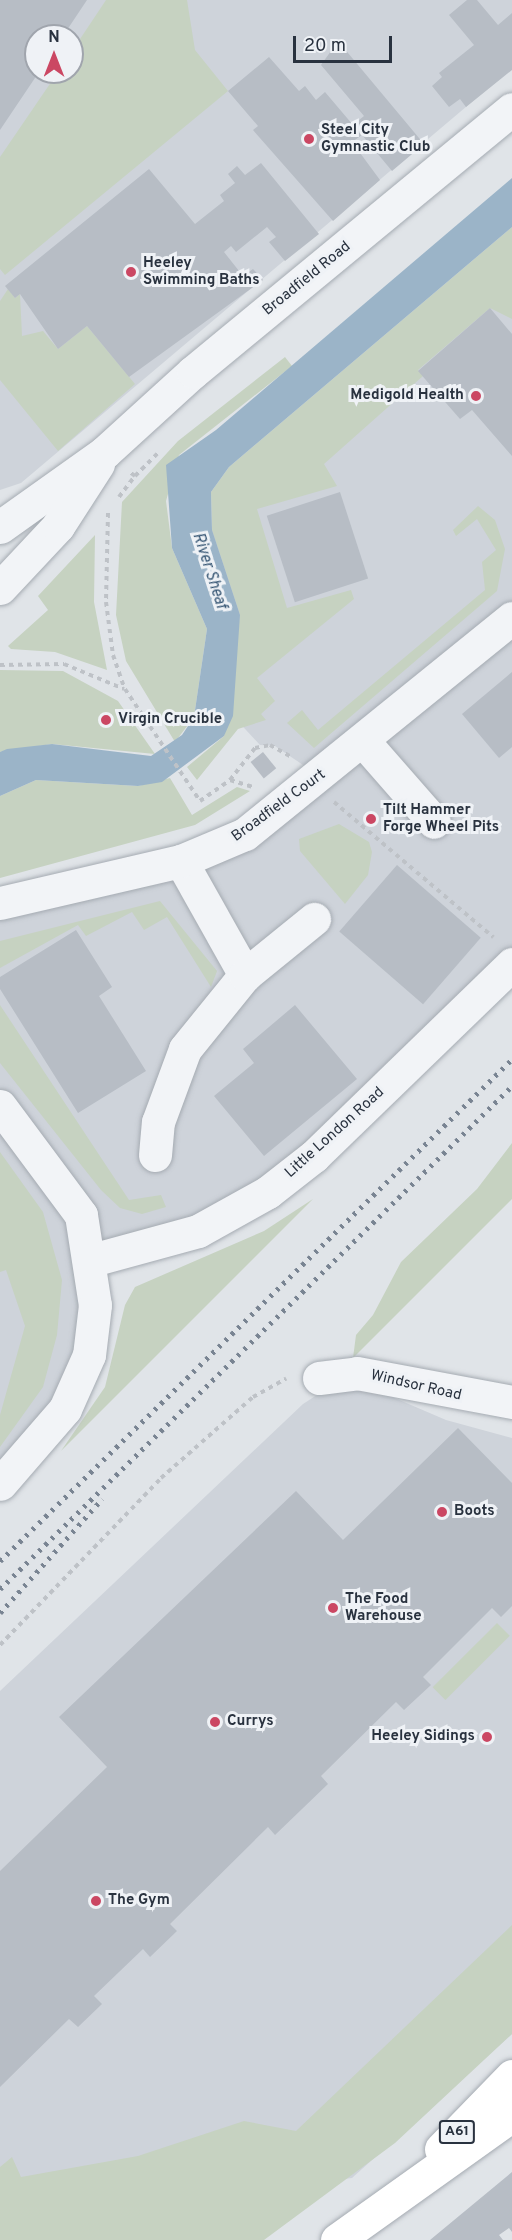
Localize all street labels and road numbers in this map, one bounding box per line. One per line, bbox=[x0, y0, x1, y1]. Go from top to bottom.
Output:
street label: Broadfield Road bbox=[259, 238, 355, 320]
street label: Broadfield Court bbox=[229, 766, 329, 846]
street label: Little London Road bbox=[282, 1084, 388, 1182]
street label: Windsor Road bbox=[369, 1367, 463, 1405]
road number: A61 bbox=[438, 2121, 476, 2143]

